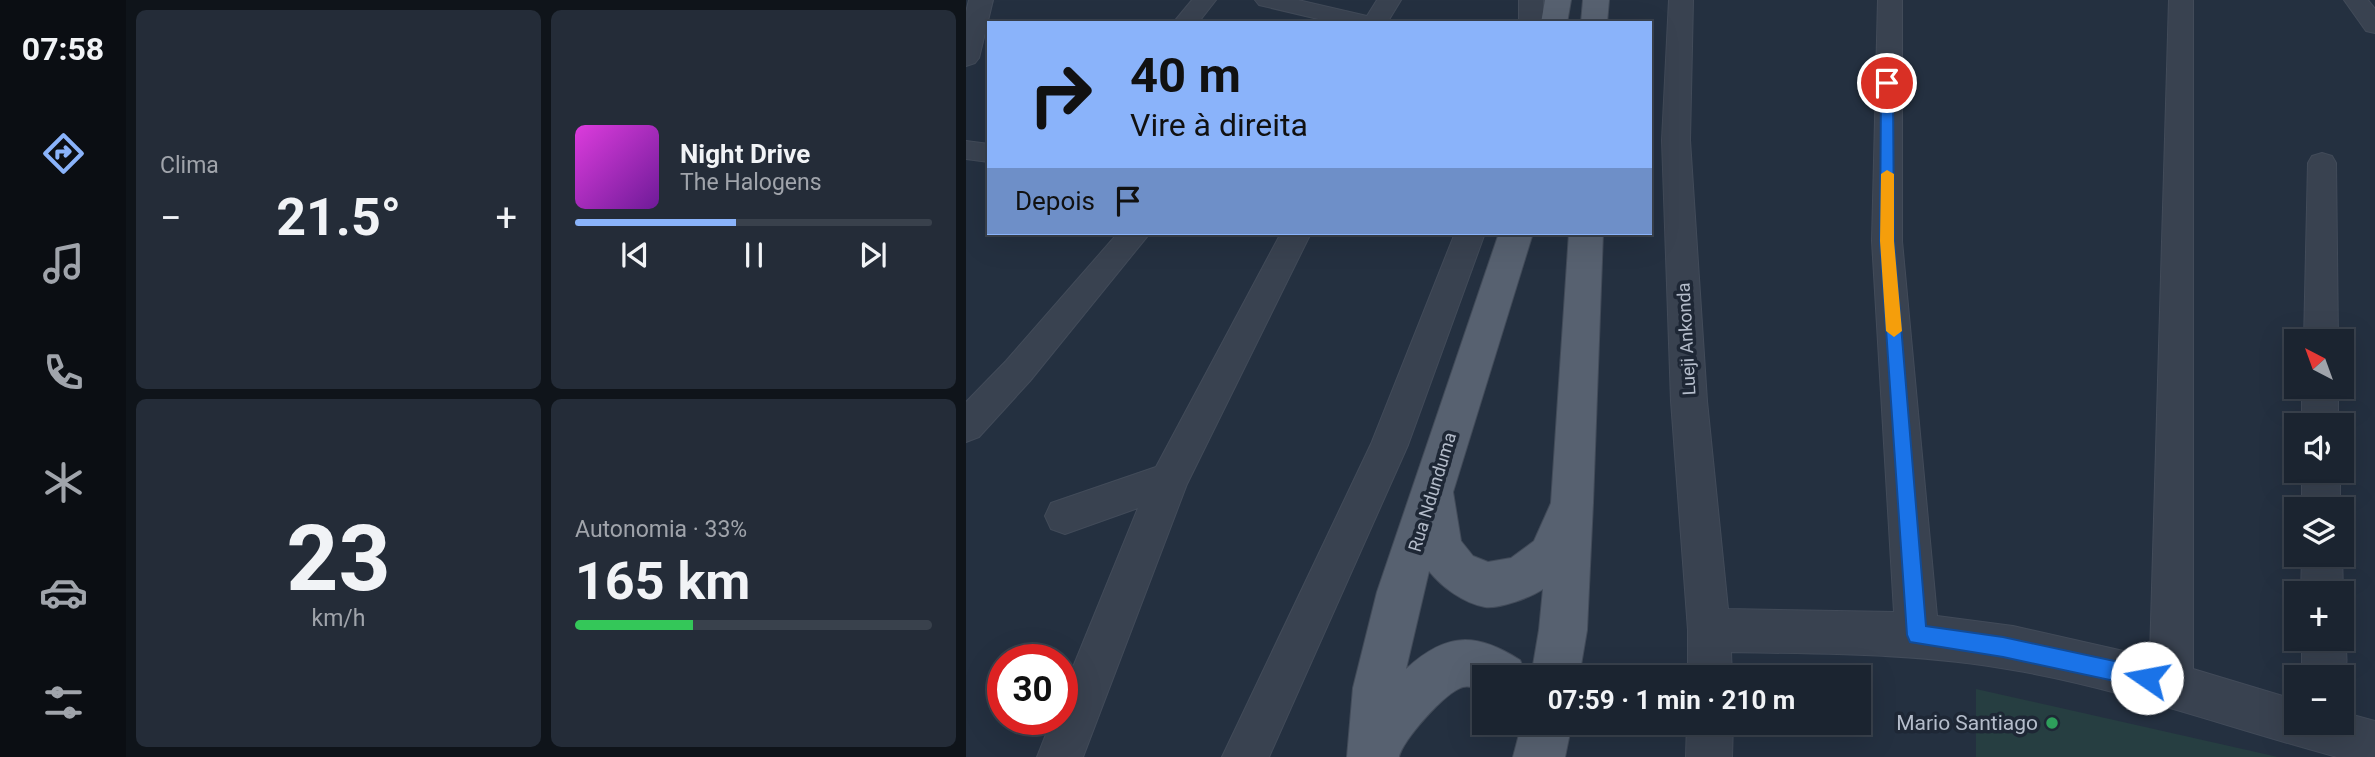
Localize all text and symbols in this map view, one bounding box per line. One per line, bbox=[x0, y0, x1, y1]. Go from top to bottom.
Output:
text: 07:58 bbox=[22, 30, 104, 68]
text: 40 m bbox=[1130, 47, 1241, 104]
icon: right bbox=[1015, 49, 1106, 140]
pin bbox=[1857, 53, 1917, 113]
icon: arrive bbox=[1868, 64, 1906, 102]
text: Vire à direita bbox=[1130, 106, 1308, 144]
icon: directions bbox=[39, 129, 88, 178]
text: Night Drive bbox=[680, 139, 810, 169]
text: Clima bbox=[160, 152, 219, 179]
text: The Halogens bbox=[680, 169, 822, 196]
icon: arrive bbox=[1109, 182, 1147, 220]
text: Depois bbox=[1015, 186, 1095, 216]
text: 21.5° bbox=[276, 187, 401, 248]
text: − bbox=[160, 196, 182, 240]
text: + bbox=[495, 196, 517, 240]
icon: previous bbox=[616, 236, 654, 274]
icon: pause bbox=[735, 236, 773, 274]
icon: next bbox=[854, 236, 892, 274]
icon: music bbox=[39, 239, 88, 288]
street label: Lueji Ankonda bbox=[1673, 282, 1699, 396]
north arrow bbox=[2284, 329, 2354, 399]
map controls bbox=[2284, 329, 2354, 735]
icon: phone bbox=[39, 348, 88, 397]
button: sound bbox=[2284, 413, 2354, 483]
street label: Rua Ndunduma bbox=[1404, 430, 1460, 554]
icon: climate bbox=[39, 458, 88, 507]
button: layers bbox=[2284, 497, 2354, 567]
text: 23 bbox=[286, 506, 391, 612]
text: Autonomia · 33% bbox=[575, 516, 747, 543]
text: 165 km bbox=[575, 551, 750, 612]
icon: car bbox=[39, 568, 88, 617]
button: + bbox=[2284, 581, 2354, 651]
text: km/h bbox=[312, 605, 366, 632]
position arrow bbox=[2110, 641, 2184, 715]
speed limit sign: 30 bbox=[987, 644, 1078, 735]
button: − bbox=[2284, 665, 2354, 735]
icon: filters bbox=[39, 678, 88, 727]
text: 07:59 · 1 min · 210 m bbox=[1548, 685, 1795, 715]
place label: Mario Santiago bbox=[1896, 711, 2038, 735]
marker: Mario Santiago bbox=[2044, 715, 2060, 731]

